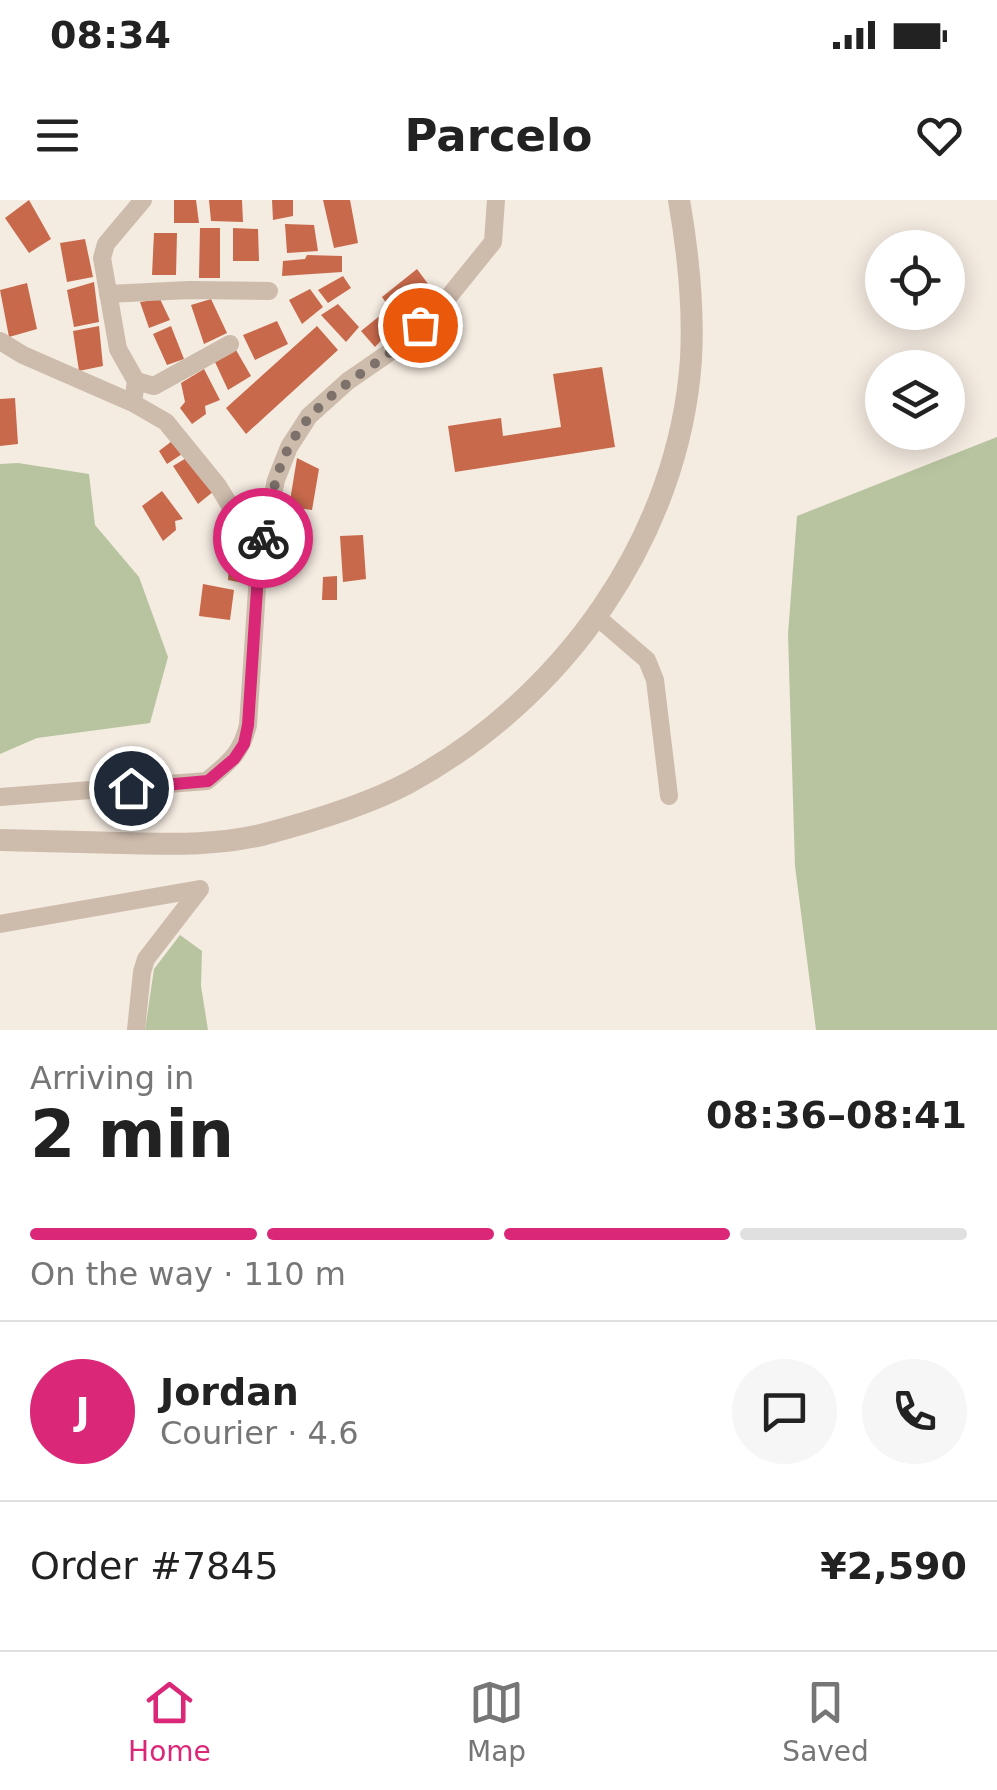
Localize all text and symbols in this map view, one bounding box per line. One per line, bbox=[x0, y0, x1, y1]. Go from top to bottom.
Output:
text: 08:34 bbox=[50, 13, 171, 57]
icon: menu bbox=[30, 108, 85, 163]
icon: heart bbox=[912, 108, 967, 163]
text: Parcelo bbox=[405, 109, 592, 162]
map controls bbox=[865, 230, 965, 450]
button: locate bbox=[865, 230, 965, 330]
pin bbox=[378, 283, 463, 368]
icon: bag bbox=[393, 298, 448, 353]
button: layers bbox=[865, 350, 965, 450]
courier bbox=[213, 488, 313, 588]
icon: bike bbox=[236, 511, 291, 566]
pin bbox=[89, 746, 174, 831]
icon: home bbox=[104, 761, 159, 816]
text: Arriving in bbox=[30, 1059, 194, 1097]
text: 08:36–08:41 bbox=[706, 1093, 967, 1137]
text: 2 min bbox=[30, 1097, 234, 1172]
text: On the way · 110 m bbox=[30, 1255, 346, 1293]
button: chat bbox=[732, 1359, 837, 1464]
button: phone bbox=[862, 1359, 967, 1464]
text: Jordan bbox=[160, 1370, 299, 1414]
text: J bbox=[75, 1389, 90, 1433]
text: Courier · 4.6 bbox=[160, 1414, 359, 1452]
text: Order #7845 bbox=[30, 1544, 279, 1588]
text: ¥2,590 bbox=[820, 1544, 967, 1588]
tab: Home bbox=[128, 1675, 211, 1768]
tab: Map bbox=[467, 1675, 526, 1768]
tab: Saved bbox=[782, 1675, 869, 1768]

